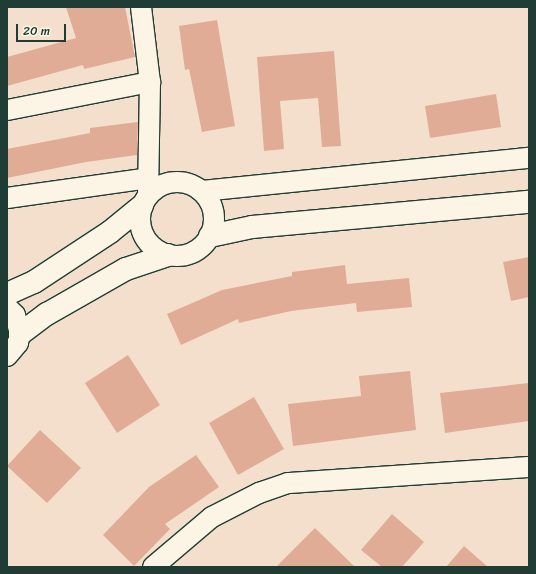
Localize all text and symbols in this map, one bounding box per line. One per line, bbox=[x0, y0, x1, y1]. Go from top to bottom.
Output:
scale bar bbox=[18, 16, 68, 42]
text: 20 m bbox=[23, 20, 50, 42]

